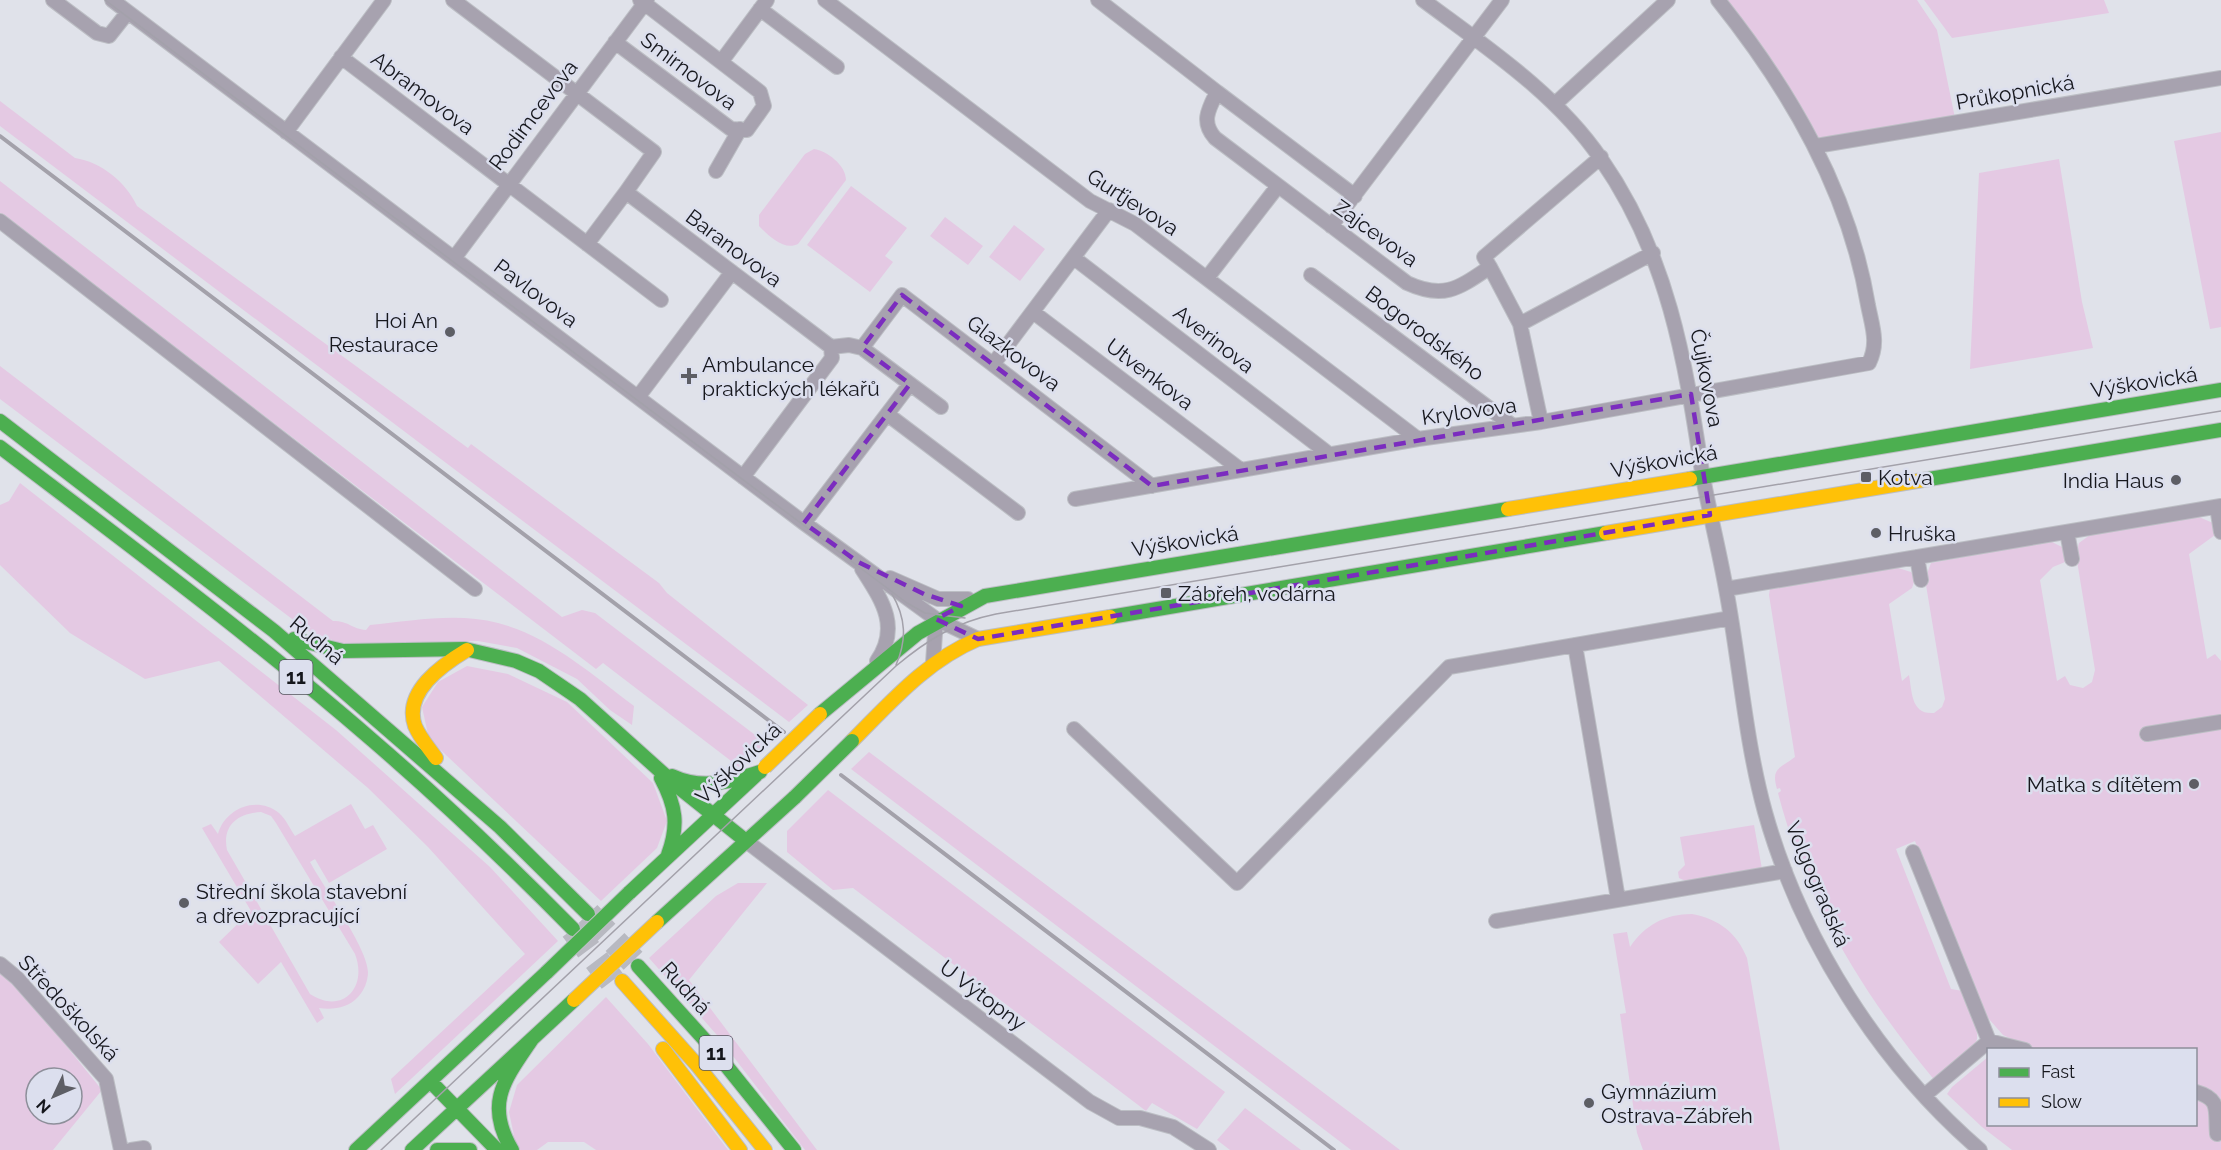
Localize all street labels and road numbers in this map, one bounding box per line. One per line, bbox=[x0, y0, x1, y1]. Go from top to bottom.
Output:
street label: Smirnovova bbox=[636, 27, 742, 115]
street label: Abramovova bbox=[367, 46, 479, 140]
street label: Rodimcevova bbox=[483, 55, 583, 175]
street label: Průkopnická bbox=[1954, 69, 2076, 115]
street label: Gurťjevova bbox=[1083, 163, 1183, 241]
street label: Zajcevova bbox=[1329, 194, 1423, 272]
street label: Baranovova bbox=[681, 204, 787, 292]
street label: Pavlovova bbox=[489, 253, 583, 333]
street label: Bogorodského bbox=[1361, 280, 1489, 386]
street label: Averinova bbox=[1169, 300, 1259, 378]
street label: Glazkovova bbox=[962, 310, 1066, 396]
street label: Čujkovova bbox=[1685, 327, 1729, 429]
street label: Utvenkova bbox=[1101, 333, 1199, 415]
street label: Výškovická bbox=[2089, 361, 2199, 403]
street label: Krylovova bbox=[1420, 392, 1518, 430]
street label: Výškovická bbox=[1609, 439, 1719, 483]
street label: Výškovická bbox=[1130, 520, 1240, 562]
street label: Rudná bbox=[285, 610, 349, 670]
road number: 11 bbox=[280, 660, 312, 694]
street label: Výškovická bbox=[690, 717, 786, 809]
street label: Volgogradská bbox=[1780, 817, 1856, 951]
street label: Středoškolská bbox=[13, 950, 125, 1066]
street label: U Výtopny bbox=[935, 954, 1031, 1036]
street label: Rudná bbox=[656, 956, 716, 1020]
road number: 11 bbox=[700, 1036, 732, 1070]

